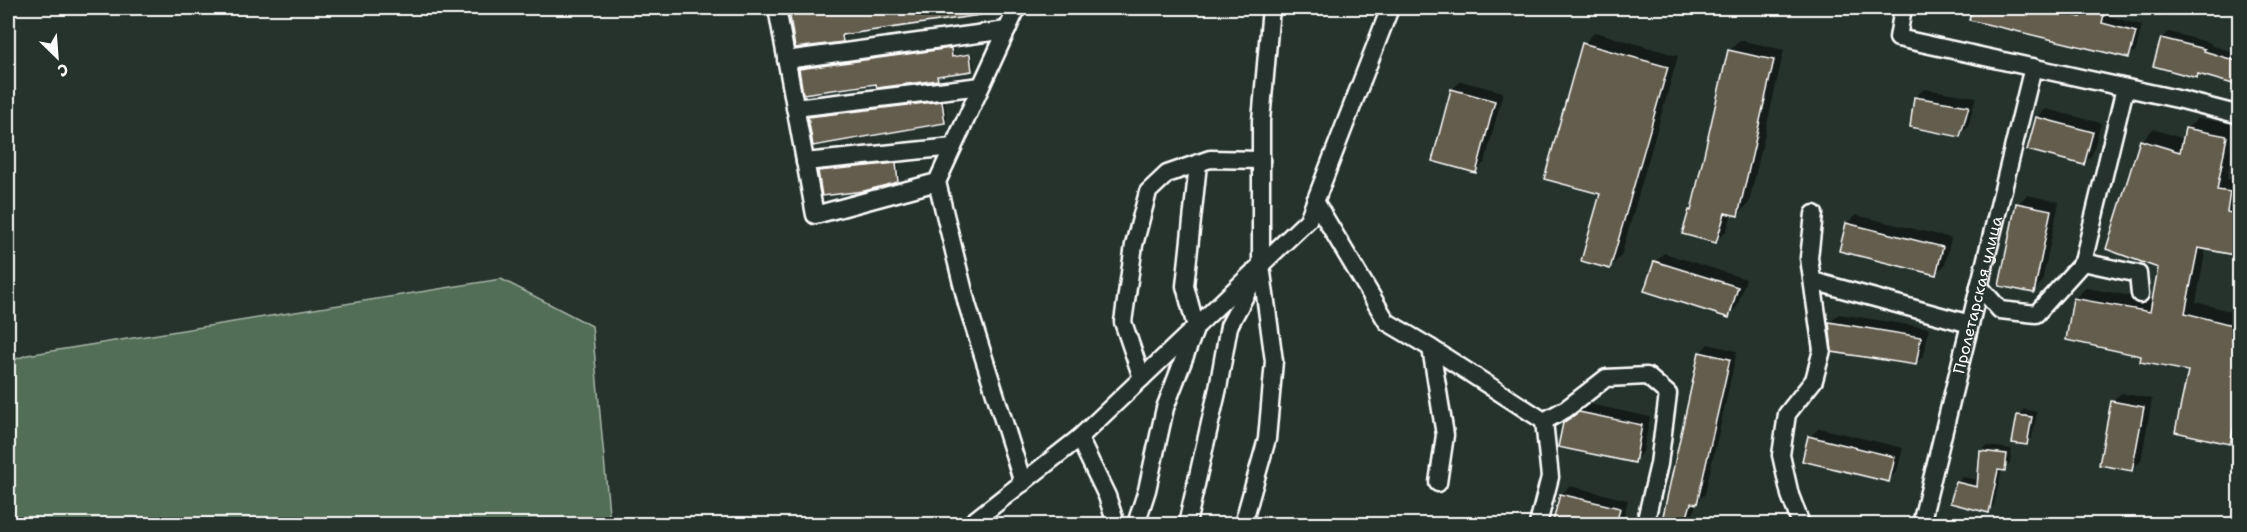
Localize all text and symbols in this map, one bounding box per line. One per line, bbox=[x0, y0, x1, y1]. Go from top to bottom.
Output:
north arrow bbox=[27, 27, 87, 87]
text: С bbox=[54, 59, 72, 82]
street label: Пролетарская улица bbox=[1948, 214, 2007, 376]

